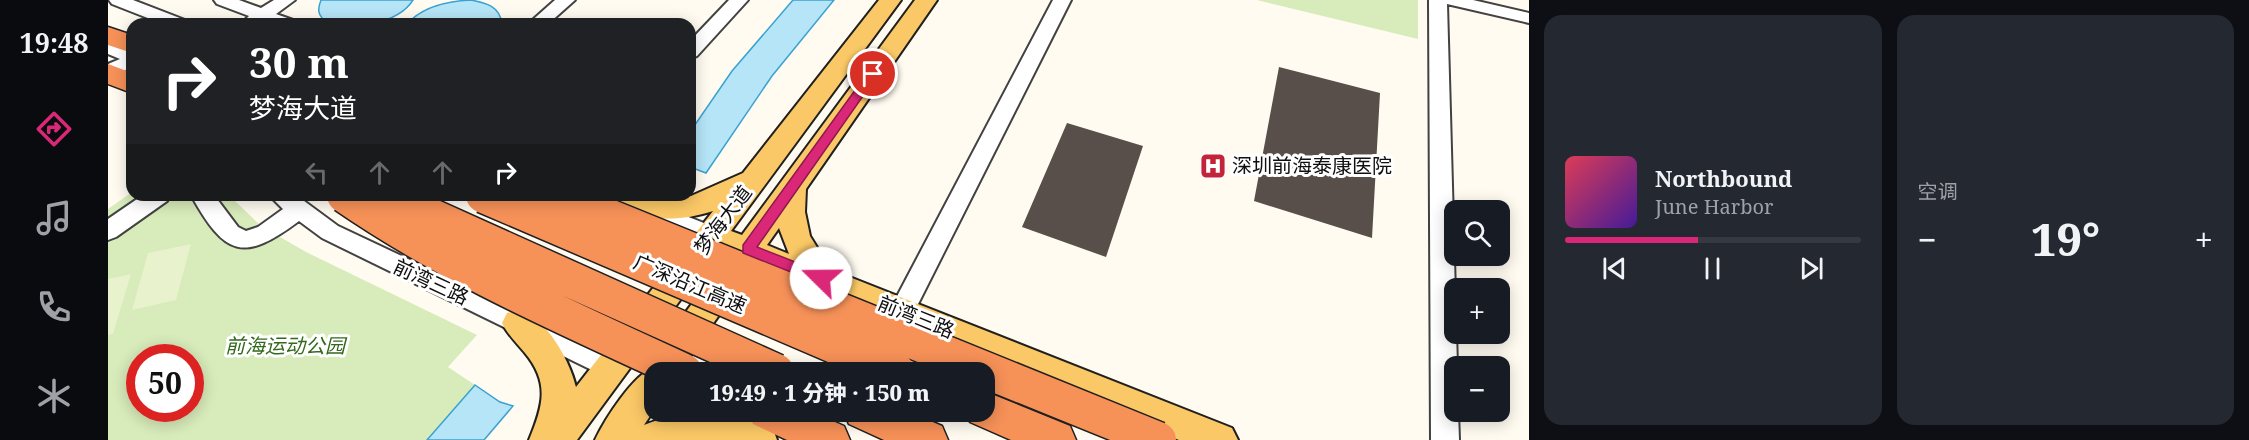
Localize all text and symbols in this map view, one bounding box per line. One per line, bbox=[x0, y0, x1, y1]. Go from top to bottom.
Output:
text: 19:48 bbox=[19, 24, 89, 61]
text: 30 m bbox=[249, 33, 349, 90]
icon: right bbox=[150, 42, 228, 120]
pin bbox=[847, 48, 898, 99]
icon: arrive bbox=[856, 57, 889, 90]
text: 梦海大道 bbox=[249, 89, 357, 126]
icon: directions bbox=[33, 108, 75, 150]
hospital icon: 深圳前海泰康医院 bbox=[1198, 151, 1228, 181]
place label: 深圳前海泰康医院 bbox=[1232, 152, 1392, 179]
icon: left bbox=[300, 156, 333, 189]
icon: ahead bbox=[363, 156, 396, 189]
icon: ahead bbox=[426, 156, 459, 189]
icon: right bbox=[489, 156, 522, 189]
text: Northbound bbox=[1655, 163, 1792, 193]
text: 空调 bbox=[1918, 178, 1958, 205]
street label: 梦海大道 bbox=[688, 180, 757, 260]
text: June Harbor bbox=[1655, 193, 1773, 220]
icon: music bbox=[33, 197, 75, 239]
map controls bbox=[1444, 200, 1510, 422]
button: search bbox=[1444, 200, 1510, 266]
text: 19° bbox=[2031, 208, 2100, 269]
text: − bbox=[1918, 217, 1937, 262]
text: + bbox=[2195, 217, 2213, 262]
position arrow bbox=[789, 246, 853, 310]
street label: 广深沿江高速 bbox=[630, 248, 751, 319]
street label: 前湾三路 bbox=[389, 252, 473, 311]
icon: previous bbox=[1598, 252, 1631, 285]
icon: pause bbox=[1696, 252, 1729, 285]
icon: next bbox=[1795, 252, 1828, 285]
button: + bbox=[1444, 278, 1510, 344]
icon: phone bbox=[33, 286, 75, 328]
street label: 前湾三路 bbox=[874, 289, 958, 344]
park label: 前海运动公园 bbox=[225, 332, 348, 359]
speed limit sign: 50 bbox=[126, 344, 204, 422]
button: − bbox=[1444, 356, 1510, 422]
icon: climate bbox=[33, 375, 75, 417]
text: 19:49 · 1 分钟 · 150 m bbox=[709, 377, 930, 407]

